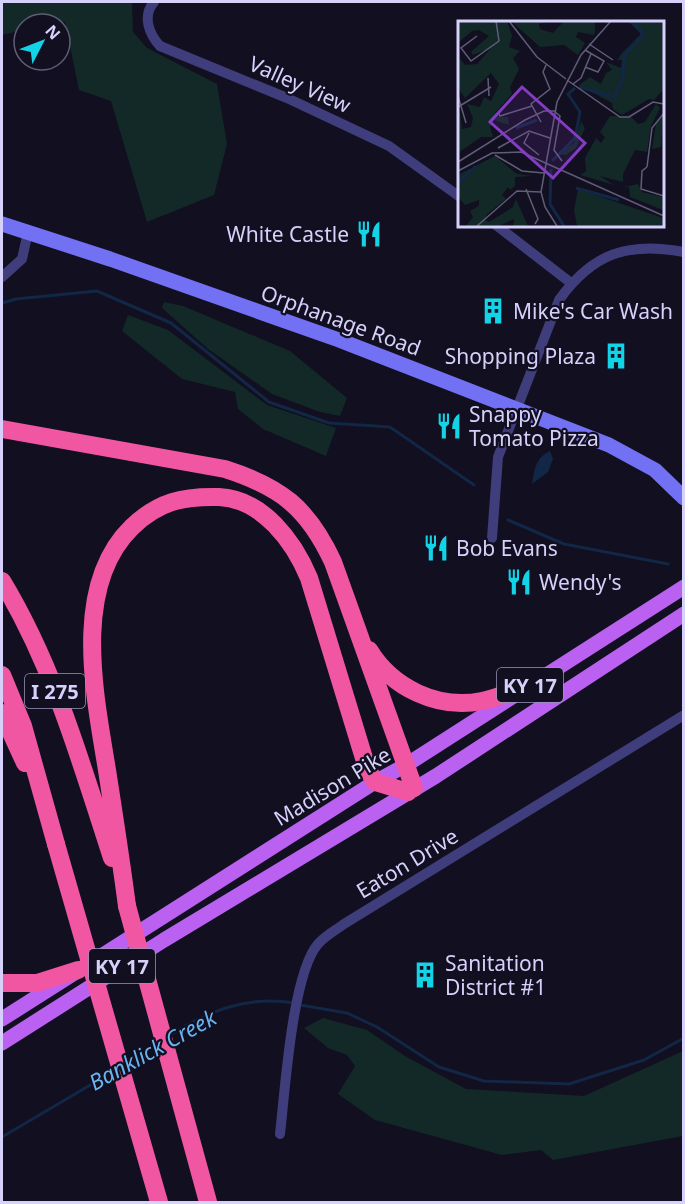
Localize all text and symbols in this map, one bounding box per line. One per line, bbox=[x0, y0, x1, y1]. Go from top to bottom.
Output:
north arrow bbox=[12, 12, 72, 72]
text: N bbox=[41, 20, 66, 44]
inset map bbox=[458, 21, 664, 226]
street label: Valley View bbox=[245, 49, 356, 119]
restaurant icon: White Castle bbox=[354, 219, 384, 249]
place label: White Castle bbox=[226, 220, 349, 248]
street label: Orphanage Road bbox=[257, 278, 425, 362]
building icon: Mike's Car Wash bbox=[478, 296, 508, 326]
place label: Mike's Car Wash bbox=[513, 297, 673, 325]
building icon: Shopping Plaza bbox=[601, 341, 631, 371]
place label: Shopping Plaza bbox=[445, 342, 596, 370]
place label: Snappy Tomato Pizza bbox=[469, 400, 599, 452]
restaurant icon: Snappy Tomato Pizza bbox=[434, 411, 464, 441]
restaurant icon: Bob Evans bbox=[421, 533, 451, 563]
place label: Bob Evans bbox=[456, 534, 558, 562]
restaurant icon: Wendy's bbox=[504, 567, 534, 597]
place label: Wendy's bbox=[539, 568, 622, 596]
road number: KY 17 bbox=[497, 668, 563, 702]
road number: I 275 bbox=[25, 674, 85, 708]
street label: Madison Pike bbox=[268, 740, 396, 832]
street label: Eaton Drive bbox=[351, 822, 463, 904]
road number: KY 17 bbox=[89, 949, 155, 983]
place label: Sanitation District #1 bbox=[445, 949, 546, 1001]
building icon: Sanitation District #1 bbox=[410, 960, 440, 990]
water label: Banklick Creek bbox=[83, 1001, 222, 1096]

